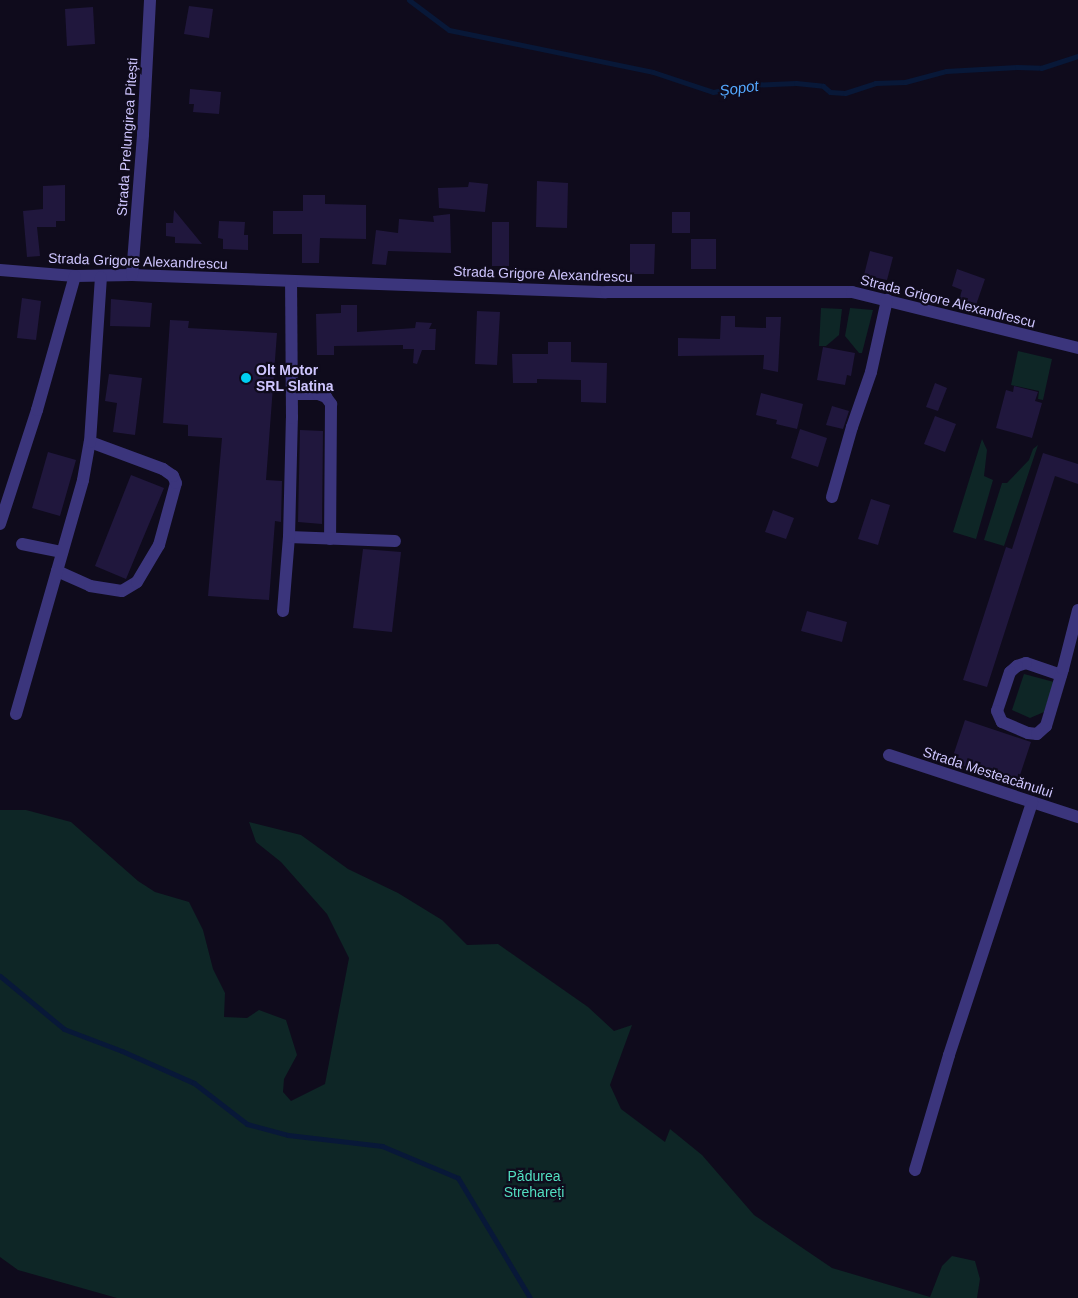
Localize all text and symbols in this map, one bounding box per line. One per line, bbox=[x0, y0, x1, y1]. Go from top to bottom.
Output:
street label: Strada Prelungirea Pitești bbox=[113, 57, 141, 217]
water label: Șopot bbox=[718, 76, 760, 100]
street label: Strada Grigore Alexandrescu bbox=[47, 249, 229, 273]
street label: Strada Grigore Alexandrescu bbox=[452, 262, 634, 286]
street label: Strada Grigore Alexandrescu bbox=[858, 271, 1038, 331]
place label: Olt Motor SRL Slatina bbox=[256, 362, 334, 394]
marker: Olt Motor SRL Slatina bbox=[240, 372, 252, 384]
street label: Strada Mesteacănului bbox=[921, 743, 1055, 801]
park label: Pădurea Strehareți bbox=[504, 1168, 564, 1200]

